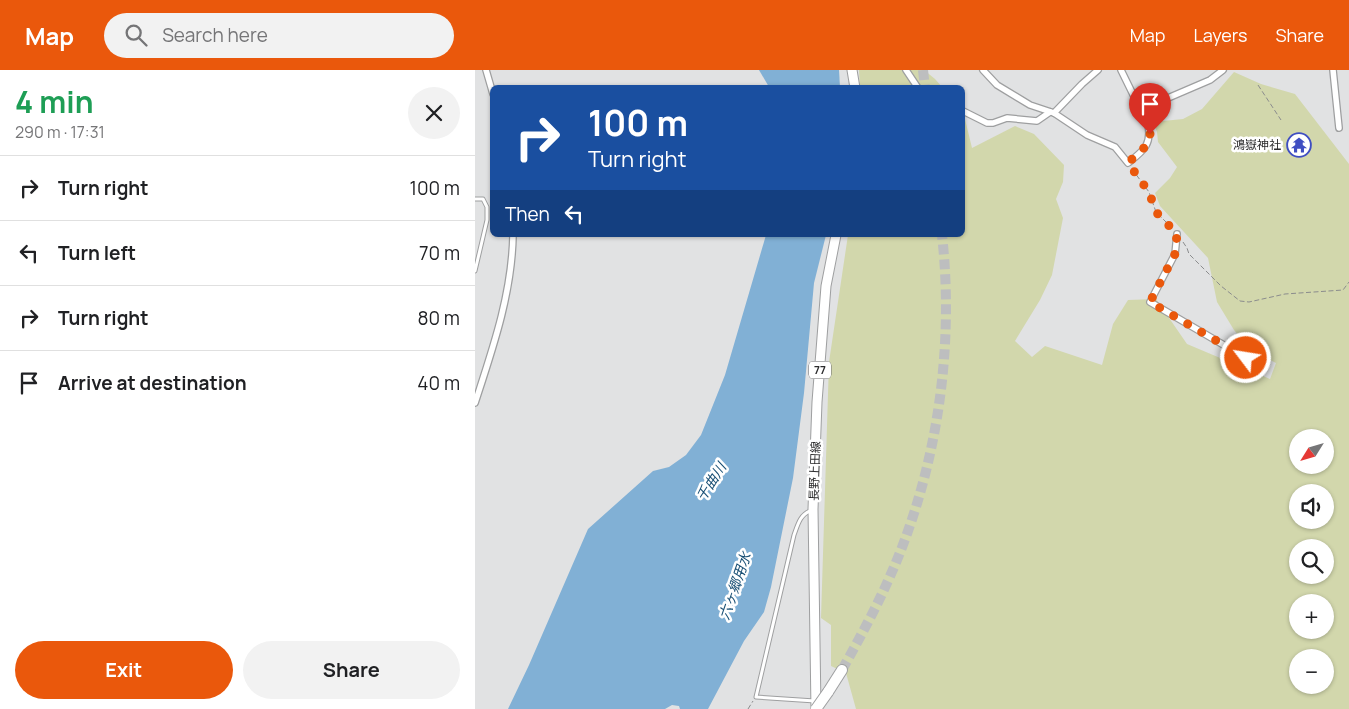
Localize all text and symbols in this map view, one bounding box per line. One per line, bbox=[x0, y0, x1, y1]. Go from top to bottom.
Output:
search box bbox=[104, 13, 454, 58]
text: Map bbox=[25, 19, 74, 52]
icon: search bbox=[122, 21, 150, 49]
text: Search here bbox=[162, 22, 268, 48]
text: Map bbox=[1130, 23, 1165, 47]
text: Layers bbox=[1193, 23, 1247, 47]
text: Share bbox=[1275, 23, 1324, 47]
text: 4 min bbox=[15, 81, 93, 122]
pin bbox=[1129, 83, 1171, 134]
button: close bbox=[408, 87, 460, 139]
icon: arrive bbox=[1136, 90, 1164, 118]
text: 100 m bbox=[588, 99, 688, 147]
icon: right bbox=[505, 105, 570, 170]
text: 290 m · 17:31 bbox=[15, 121, 105, 143]
temple icon: 鴻嶽神社 bbox=[1286, 132, 1312, 158]
place label: 鴻嶽神社 bbox=[1233, 136, 1281, 153]
text: Turn right bbox=[588, 144, 686, 174]
icon: right bbox=[15, 174, 43, 202]
text: Turn right bbox=[58, 175, 148, 201]
text: 100 m bbox=[409, 175, 460, 201]
icon: left bbox=[560, 200, 588, 228]
text: Then bbox=[505, 201, 550, 227]
icon: left bbox=[15, 239, 43, 267]
text: Turn left bbox=[58, 240, 136, 266]
text: 70 m bbox=[419, 240, 460, 266]
icon: right bbox=[15, 304, 43, 332]
text: Turn right bbox=[58, 305, 148, 331]
text: 80 m bbox=[417, 305, 460, 331]
position arrow bbox=[1219, 331, 1271, 383]
road number: 77 bbox=[809, 362, 831, 378]
icon: arrive bbox=[15, 369, 43, 397]
text: Arrive at destination bbox=[58, 370, 247, 396]
text: 40 m bbox=[417, 370, 460, 396]
north arrow bbox=[1289, 429, 1334, 474]
map controls bbox=[1289, 429, 1334, 694]
street label: 長野上田線 bbox=[805, 441, 824, 501]
water label: 千曲川 bbox=[691, 457, 731, 505]
button: sound bbox=[1289, 484, 1334, 529]
button: search bbox=[1289, 539, 1334, 584]
water label: 六ヶ郷用水 bbox=[714, 548, 756, 622]
button: + bbox=[1289, 594, 1334, 639]
button: Exit bbox=[15, 641, 233, 699]
button: Share bbox=[243, 641, 460, 699]
button: − bbox=[1289, 649, 1334, 694]

